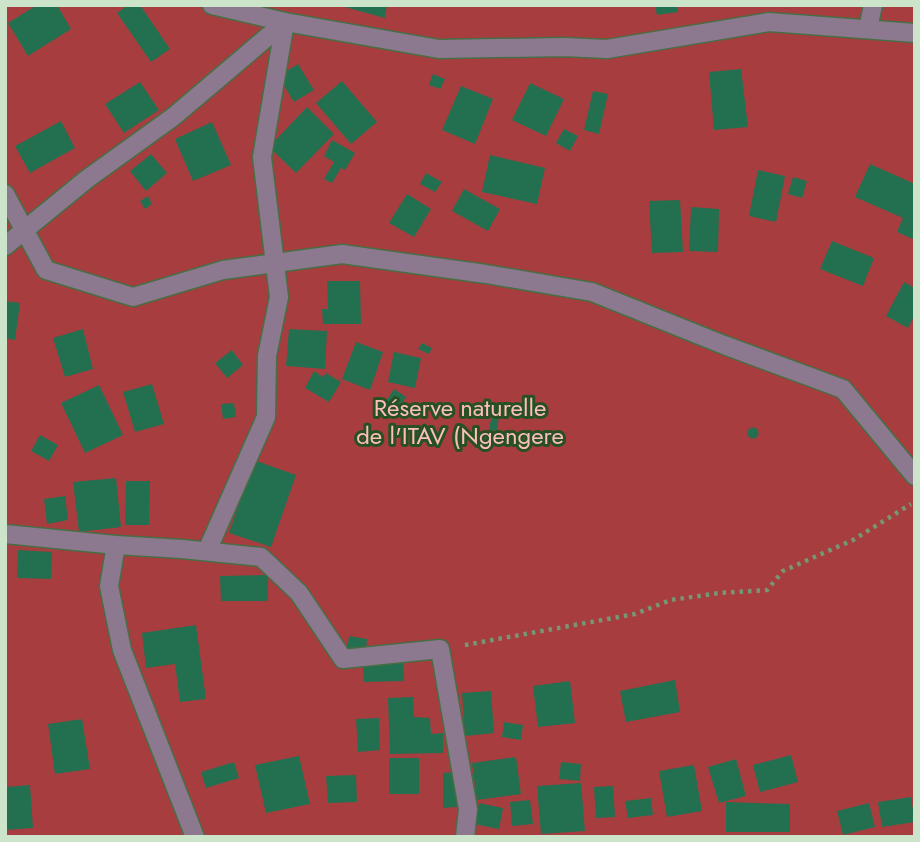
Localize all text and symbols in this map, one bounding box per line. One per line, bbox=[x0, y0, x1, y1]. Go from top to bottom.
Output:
park label: Réserve naturelle de l'ITAV (Ngengere bbox=[356, 390, 564, 453]

